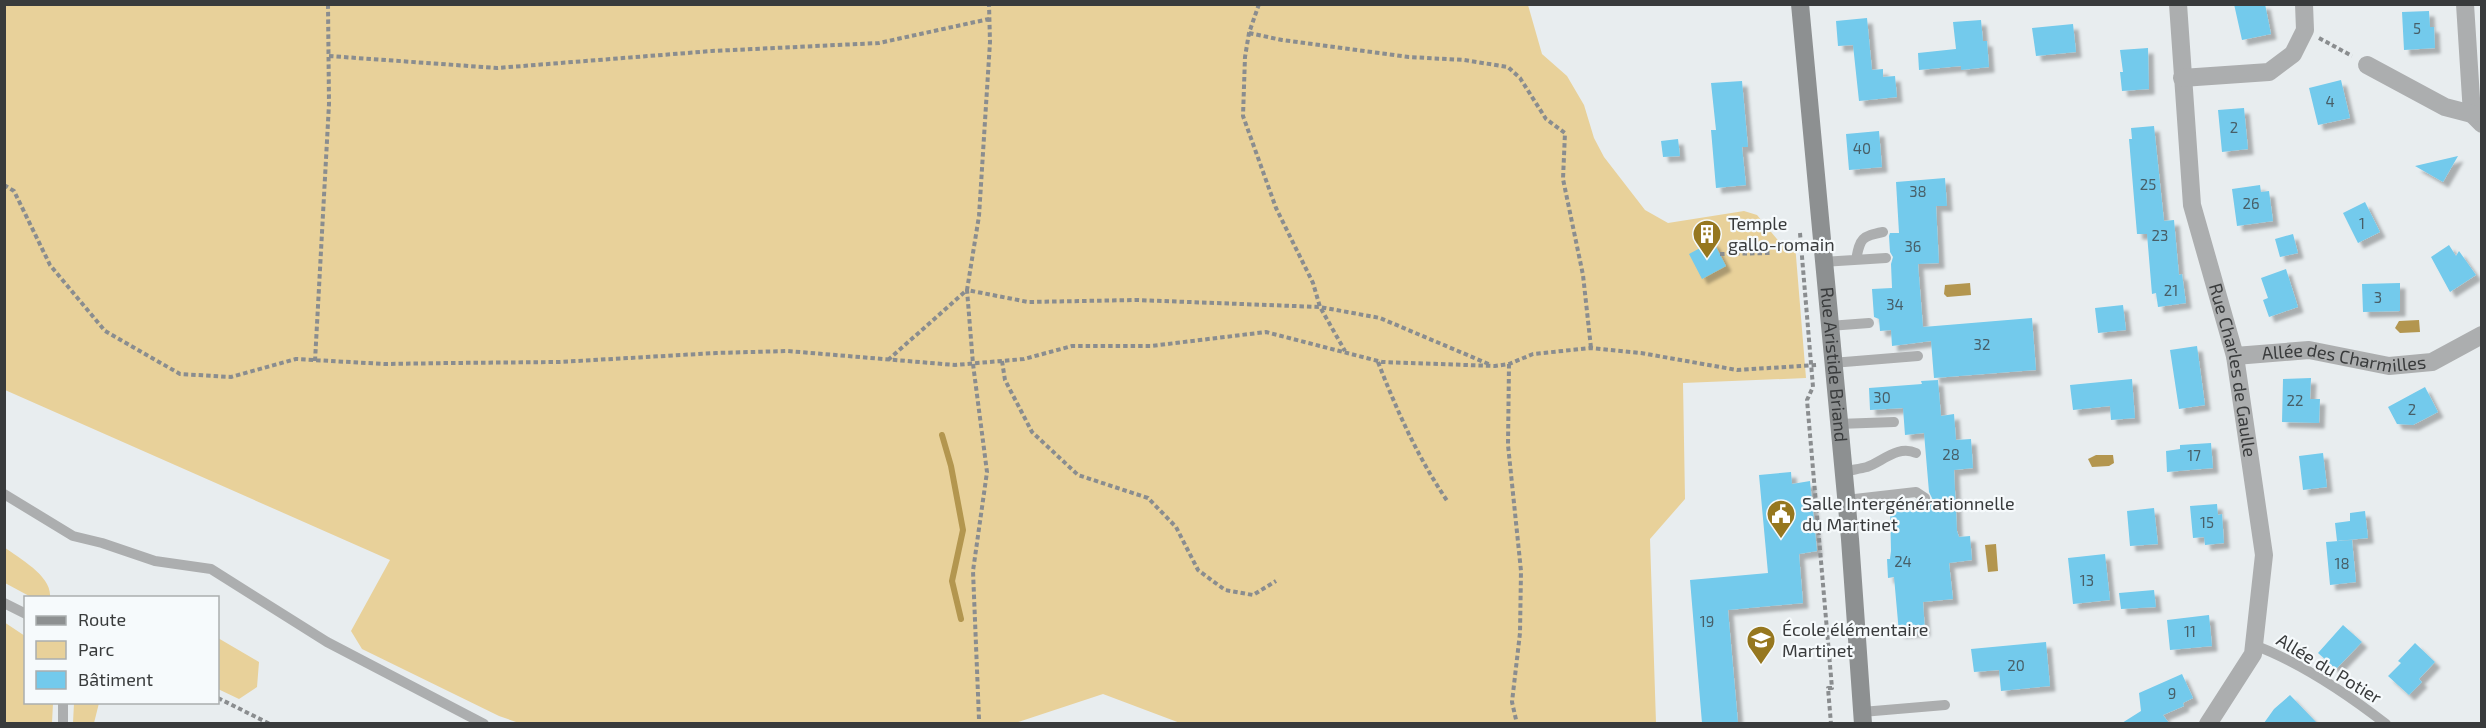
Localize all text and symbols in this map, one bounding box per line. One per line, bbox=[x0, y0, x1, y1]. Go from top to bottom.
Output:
house number: 5 bbox=[2413, 19, 2421, 37]
house number: 4 bbox=[2325, 92, 2335, 110]
house number: 2 bbox=[2230, 118, 2238, 136]
house number: 40 bbox=[1853, 139, 1871, 157]
house number: 25 bbox=[2140, 175, 2156, 193]
house number: 38 bbox=[1909, 182, 1927, 200]
house number: 26 bbox=[2242, 194, 2260, 212]
place label: Temple gallo-romain bbox=[1728, 212, 1835, 255]
house number: 1 bbox=[2359, 214, 2365, 232]
building icon: Temple gallo-romain bbox=[1691, 218, 1723, 260]
house number: 23 bbox=[2152, 226, 2168, 244]
house number: 36 bbox=[1905, 237, 1921, 255]
house number: 21 bbox=[2164, 281, 2178, 299]
street label: Rue Charles de Gaulle bbox=[2205, 281, 2262, 458]
street label: Rue Aristide Briand bbox=[1816, 286, 1853, 443]
house number: 3 bbox=[2374, 288, 2382, 306]
house number: 34 bbox=[1886, 295, 1904, 313]
house number: 32 bbox=[1974, 335, 1990, 353]
street label: Allée des Charmilles bbox=[2261, 338, 2427, 376]
house number: 30 bbox=[1873, 388, 1891, 406]
house number: 22 bbox=[2287, 391, 2303, 409]
house number: 2 bbox=[2408, 400, 2416, 418]
house number: 28 bbox=[1942, 445, 1960, 463]
house number: 17 bbox=[2187, 446, 2201, 464]
place label: Salle Intergénérationnelle du Martinet bbox=[1802, 492, 2015, 535]
public building icon: Salle Intergénérationnelle du Martinet bbox=[1765, 498, 1797, 540]
house number: 15 bbox=[2200, 513, 2214, 531]
house number: 24 bbox=[1894, 552, 1912, 570]
house number: 18 bbox=[2334, 554, 2350, 572]
house number: 13 bbox=[2080, 571, 2094, 589]
legend bbox=[24, 596, 219, 704]
text: Route bbox=[78, 608, 126, 630]
house number: 19 bbox=[1700, 612, 1714, 630]
place label: École élémentaire Martinet bbox=[1782, 618, 1928, 661]
house number: 11 bbox=[2184, 622, 2196, 640]
school or university icon: École élémentaire Martinet bbox=[1745, 624, 1777, 666]
street label: Allée du Potier bbox=[2273, 628, 2386, 708]
text: Parc bbox=[78, 638, 114, 660]
house number: 20 bbox=[2007, 656, 2025, 674]
text: Bâtiment bbox=[78, 668, 153, 690]
house number: 9 bbox=[2168, 684, 2176, 702]

